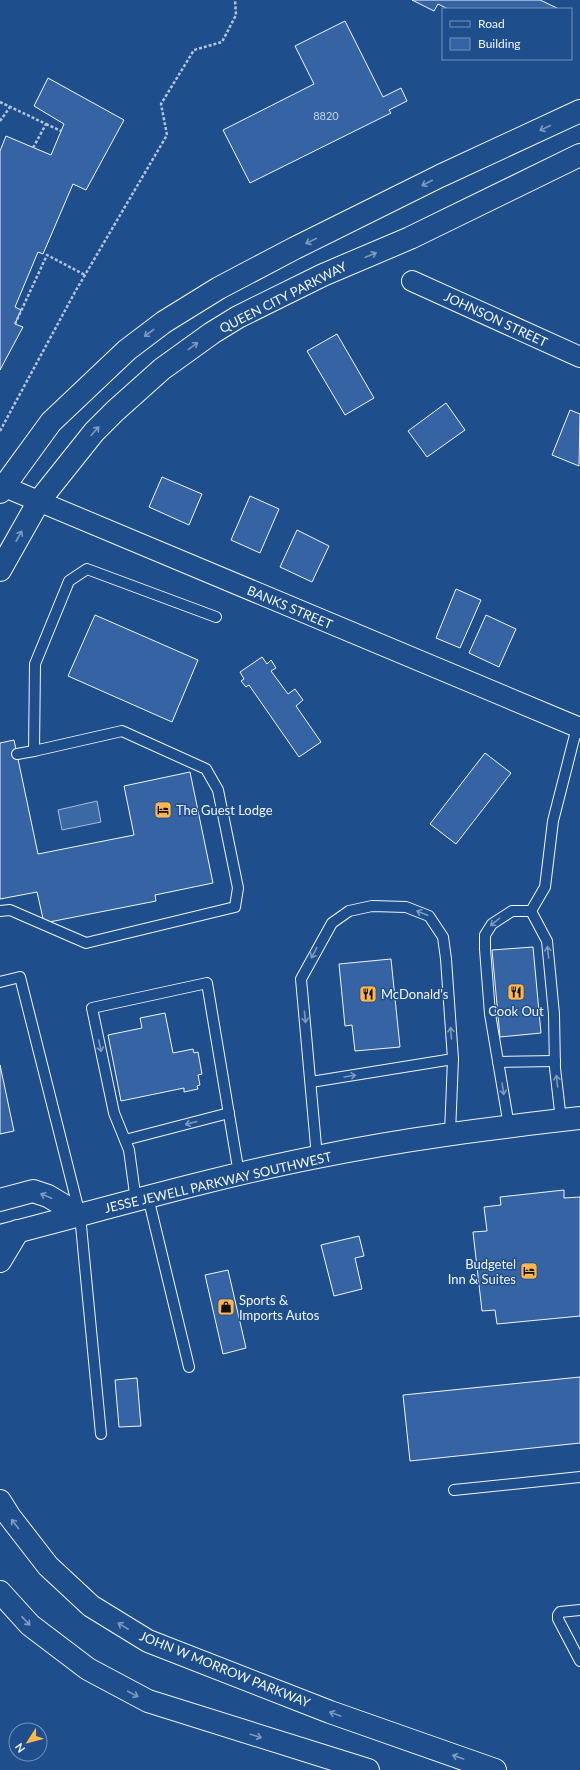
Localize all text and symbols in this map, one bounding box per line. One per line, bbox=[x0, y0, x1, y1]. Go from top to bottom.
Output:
legend bbox=[442, 8, 572, 60]
text: Road bbox=[478, 16, 505, 31]
text: Building bbox=[478, 36, 521, 51]
house number: 8820 bbox=[313, 109, 339, 122]
one-way arrow bbox=[539, 125, 551, 132]
one-way arrow bbox=[421, 180, 433, 187]
one-way arrow bbox=[305, 238, 317, 245]
one-way arrow bbox=[364, 250, 376, 258]
street label: QUEEN CITY PARKWAY bbox=[217, 258, 350, 336]
street label: JOHNSON STREET bbox=[442, 288, 550, 350]
one-way arrow bbox=[144, 329, 155, 337]
one-way arrow bbox=[188, 342, 199, 350]
one-way arrow bbox=[91, 426, 100, 436]
one-way arrow bbox=[16, 530, 24, 542]
street label: BANKS STREET bbox=[245, 582, 336, 632]
hotel icon: The Guest Lodge bbox=[153, 800, 173, 820]
place label: The Guest Lodge bbox=[176, 802, 273, 818]
one-way arrow bbox=[416, 908, 428, 916]
one-way arrow bbox=[490, 918, 501, 927]
one-way arrow bbox=[544, 946, 551, 959]
one-way arrow bbox=[310, 947, 318, 959]
restaurant icon: Cook Out bbox=[506, 982, 526, 1002]
restaurant icon: McDonald's bbox=[358, 984, 378, 1004]
place label: McDonald's bbox=[381, 986, 449, 1002]
place label: Cook Out bbox=[488, 1003, 544, 1019]
one-way arrow bbox=[301, 1011, 309, 1024]
one-way arrow bbox=[447, 1027, 454, 1040]
one-way arrow bbox=[97, 1040, 105, 1053]
one-way arrow bbox=[343, 1071, 356, 1079]
one-way arrow bbox=[553, 1075, 560, 1088]
one-way arrow bbox=[499, 1082, 507, 1095]
one-way arrow bbox=[185, 1120, 198, 1127]
street label: JESSE JEWELL PARKWAY SOUTHWEST bbox=[103, 1148, 333, 1216]
one-way arrow bbox=[41, 1191, 53, 1199]
place label: Budgetel Inn & Suites bbox=[448, 1256, 516, 1287]
hotel icon: Budgetel Inn & Suites bbox=[519, 1261, 539, 1281]
place label: Sports & Imports Autos bbox=[239, 1292, 320, 1323]
shop icon: Sports & Imports Autos bbox=[216, 1297, 236, 1317]
one-way arrow bbox=[11, 1519, 20, 1529]
one-way arrow bbox=[22, 1616, 31, 1626]
one-way arrow bbox=[117, 1621, 129, 1629]
street label: JOHN W MORROW PARKWAY bbox=[137, 1627, 314, 1711]
one-way arrow bbox=[127, 1690, 139, 1698]
one-way arrow bbox=[330, 1709, 342, 1717]
north arrow bbox=[8, 1722, 48, 1762]
one-way arrow bbox=[249, 1733, 262, 1740]
text: N bbox=[12, 1741, 27, 1755]
one-way arrow bbox=[452, 1753, 464, 1761]

